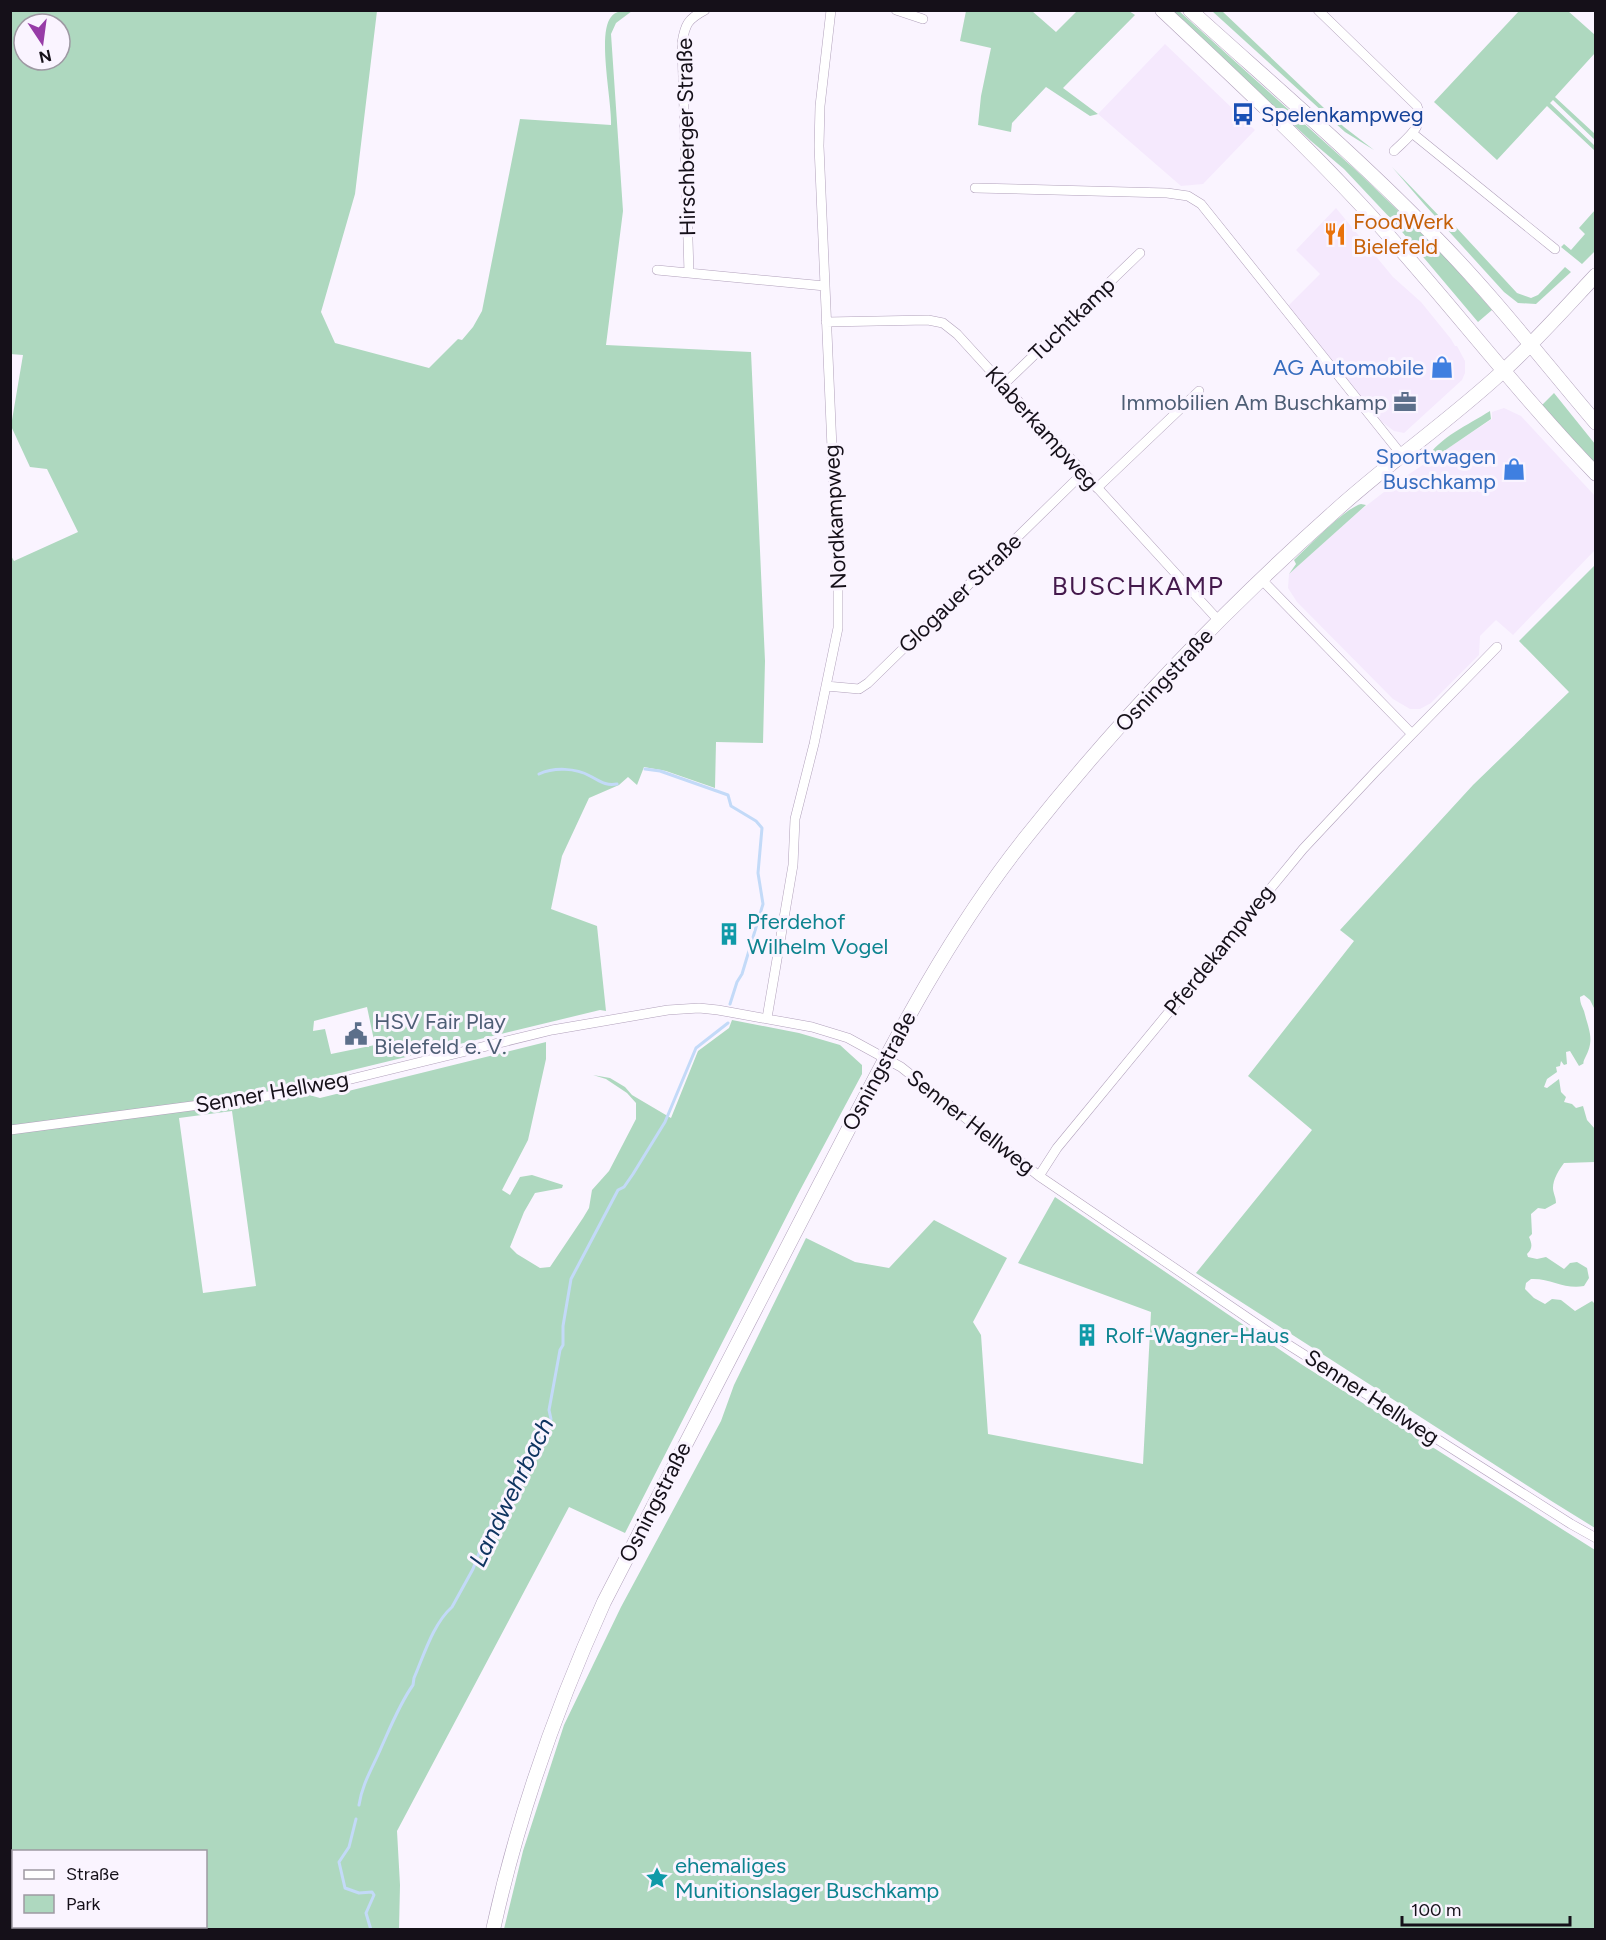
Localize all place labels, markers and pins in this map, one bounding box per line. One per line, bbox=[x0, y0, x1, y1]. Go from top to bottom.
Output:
bus stop icon: Spelenkampweg bbox=[1230, 101, 1256, 127]
place label: Spelenkampweg bbox=[1261, 101, 1424, 128]
place label: FoodWerk Bielefeld bbox=[1353, 208, 1454, 260]
restaurant icon: FoodWerk Bielefeld bbox=[1322, 221, 1348, 247]
place label: AG Automobile bbox=[1273, 354, 1424, 381]
shop icon: AG Automobile bbox=[1429, 354, 1455, 380]
place label: Immobilien Am Buschkamp bbox=[1121, 389, 1387, 416]
office icon: Immobilien Am Buschkamp bbox=[1392, 389, 1418, 415]
place label: Sportwagen Buschkamp bbox=[1376, 443, 1496, 495]
shop icon: Sportwagen Buschkamp bbox=[1501, 456, 1527, 482]
place label: Pferdehof Wilhelm Vogel bbox=[747, 908, 888, 960]
building icon: Pferdehof Wilhelm Vogel bbox=[716, 921, 742, 947]
place label: HSV Fair Play Bielefeld e. V. bbox=[374, 1008, 506, 1060]
public building icon: HSV Fair Play Bielefeld e. V. bbox=[343, 1021, 369, 1047]
building icon: Rolf-Wagner-Haus bbox=[1074, 1322, 1100, 1348]
place label: Rolf-Wagner-Haus bbox=[1105, 1322, 1289, 1349]
place label: ehemaliges Munitionslager Buschkamp bbox=[675, 1852, 939, 1904]
place icon: ehemaliges Munitionslager Buschkamp bbox=[644, 1865, 670, 1891]

